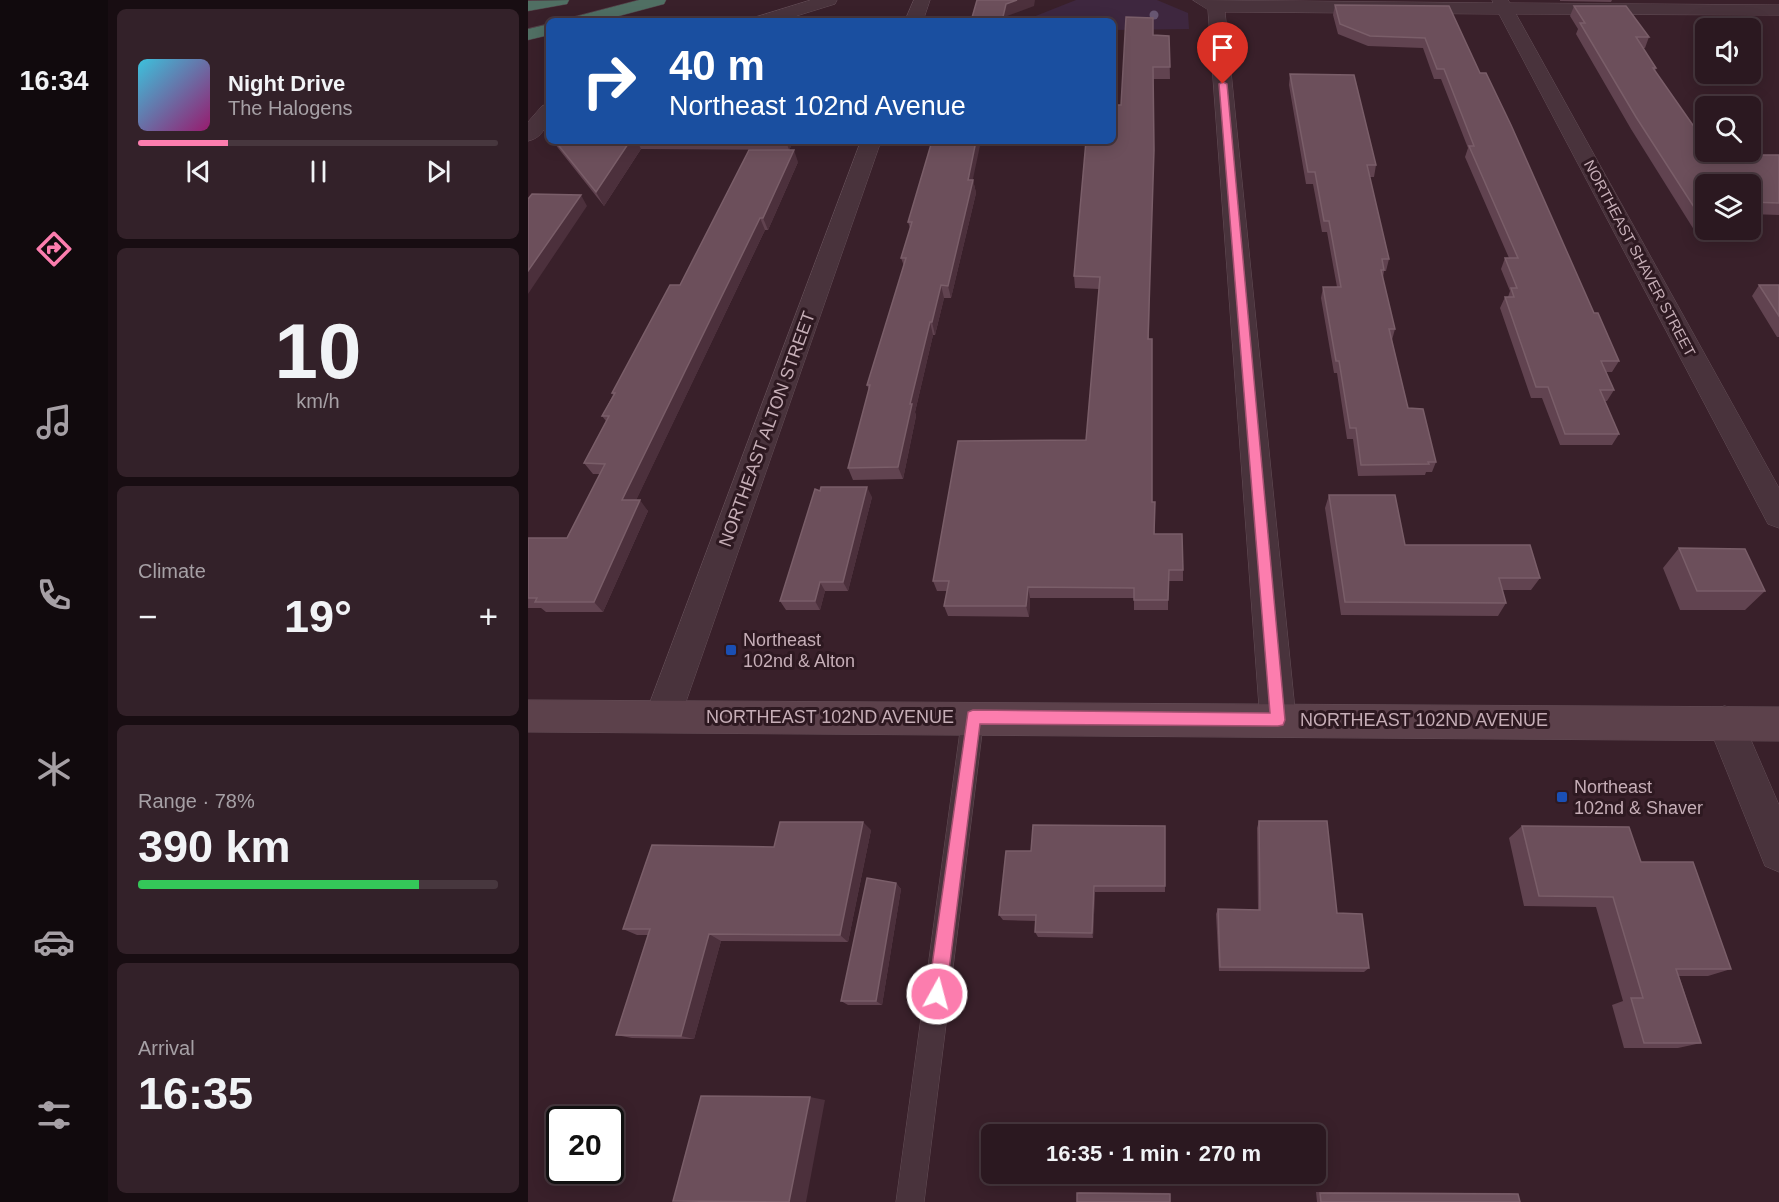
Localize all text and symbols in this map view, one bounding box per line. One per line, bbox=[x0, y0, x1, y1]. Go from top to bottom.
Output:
map controls bbox=[1695, 18, 1761, 240]
button: sound bbox=[1695, 18, 1761, 84]
pin bbox=[1197, 22, 1248, 84]
icon: arrive bbox=[1206, 31, 1239, 64]
icon: right bbox=[570, 42, 648, 120]
text: 40 m bbox=[669, 42, 765, 89]
text: 16:34 bbox=[19, 66, 89, 96]
text: Night Drive bbox=[228, 71, 345, 96]
text: Northeast 102nd Avenue bbox=[669, 91, 966, 121]
button: search bbox=[1695, 96, 1761, 162]
text: The Halogens bbox=[228, 97, 353, 119]
icon: previous bbox=[182, 155, 215, 188]
icon: pause bbox=[302, 155, 335, 188]
icon: next bbox=[422, 155, 455, 188]
street label: NORTHEAST SHAVER STREET bbox=[1581, 157, 1699, 359]
button: layers bbox=[1695, 174, 1761, 240]
icon: directions bbox=[33, 228, 75, 270]
text: 10 bbox=[275, 307, 361, 395]
street label: NORTHEAST ALTON STREET bbox=[715, 309, 819, 549]
text: km/h bbox=[296, 390, 340, 412]
icon: music bbox=[33, 401, 75, 443]
text: Climate bbox=[138, 560, 206, 582]
icon: phone bbox=[33, 574, 75, 616]
text: 19° bbox=[284, 591, 352, 642]
text: − bbox=[138, 598, 157, 635]
text: + bbox=[479, 598, 498, 635]
place label: Northeast 102nd & Alton bbox=[743, 630, 855, 671]
marker: Northeast 102nd & Alton bbox=[724, 643, 738, 657]
street label: NORTHEAST 102ND AVENUE bbox=[706, 707, 954, 727]
street label: NORTHEAST 102ND AVENUE bbox=[1300, 710, 1548, 730]
icon: climate bbox=[33, 748, 75, 790]
place label: Northeast 102nd & Shaver bbox=[1574, 777, 1703, 818]
text: Range · 78% bbox=[138, 790, 255, 812]
marker: Northeast 102nd & Shaver bbox=[1555, 790, 1569, 804]
text: 390 km bbox=[138, 821, 291, 872]
icon: car bbox=[33, 921, 75, 963]
position arrow bbox=[905, 962, 969, 1026]
text: Arrival bbox=[138, 1037, 195, 1059]
text: 16:35 bbox=[138, 1068, 253, 1119]
icon: filters bbox=[33, 1094, 75, 1136]
speed limit sign: 20 bbox=[546, 1106, 624, 1184]
text: 16:35 · 1 min · 270 m bbox=[1046, 1141, 1261, 1166]

